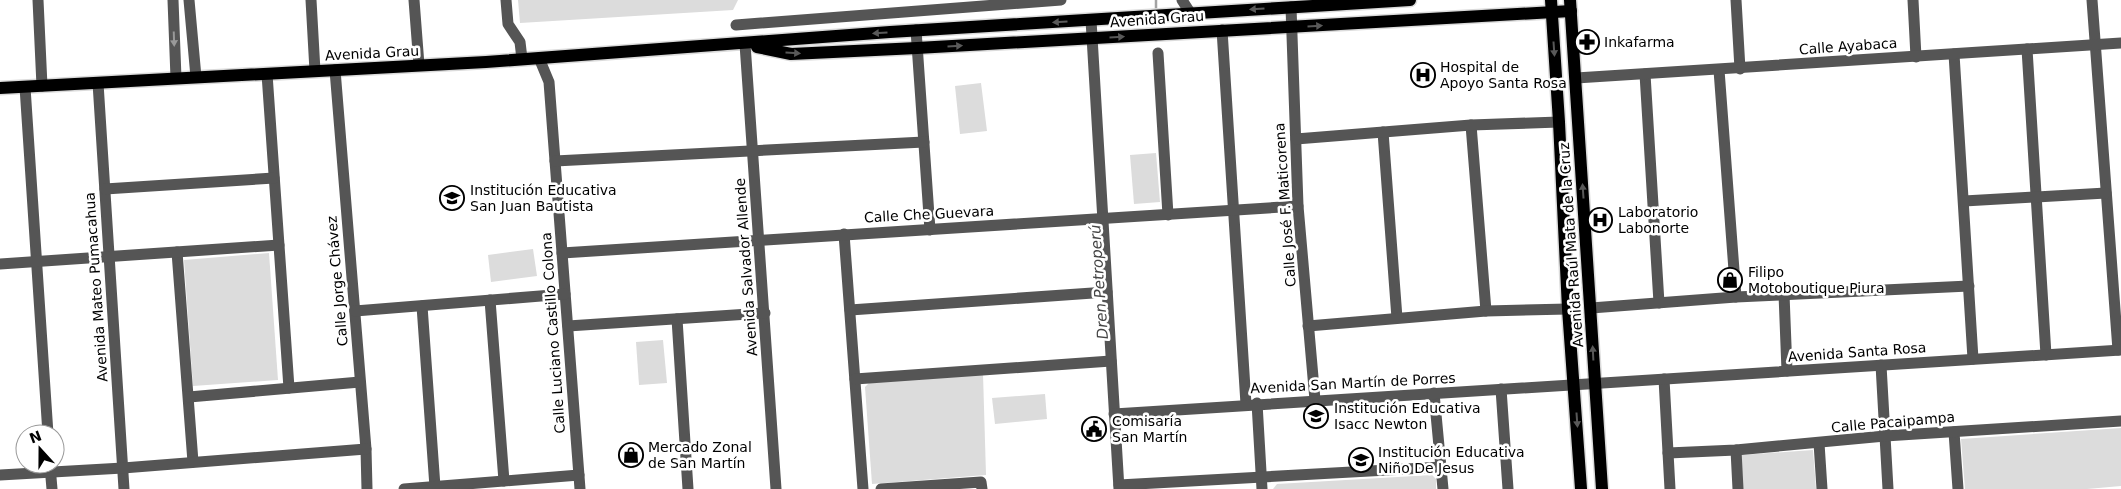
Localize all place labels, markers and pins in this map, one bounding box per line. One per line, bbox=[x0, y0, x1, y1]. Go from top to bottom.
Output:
pharmacy icon: Inkafarma bbox=[1574, 29, 1600, 55]
place label: Inkafarma bbox=[1604, 34, 1675, 50]
place label: Hospital de Apoyo Santa Rosa bbox=[1440, 59, 1567, 91]
hospital icon: Hospital de Apoyo Santa Rosa bbox=[1410, 62, 1436, 88]
place label: Institución Educativa San Juan Bautista bbox=[470, 182, 617, 214]
school or university icon: Institución Educativa San Juan Bautista bbox=[439, 185, 465, 211]
place label: Laboratorio Labonorte bbox=[1618, 204, 1698, 236]
hospital icon: Laboratorio Labonorte bbox=[1587, 207, 1613, 233]
place label: Filipo Motoboutique Piura bbox=[1748, 264, 1884, 296]
shop icon: Filipo Motoboutique Piura bbox=[1717, 267, 1743, 293]
place label: Institución Educativa Isacc Newton bbox=[1334, 400, 1481, 432]
school or university icon: Institución Educativa Isacc Newton bbox=[1303, 403, 1329, 429]
place label: Comisaría San Martín bbox=[1112, 413, 1187, 445]
public building icon: Comisaría San Martín bbox=[1081, 416, 1107, 442]
place label: Mercado Zonal de San Martín bbox=[648, 439, 752, 471]
shop icon: Mercado Zonal de San Martín bbox=[618, 442, 644, 468]
place label: Institución Educativa Niño De Jesus bbox=[1378, 444, 1525, 476]
school or university icon: Institución Educativa Niño De Jesus bbox=[1348, 447, 1374, 473]

